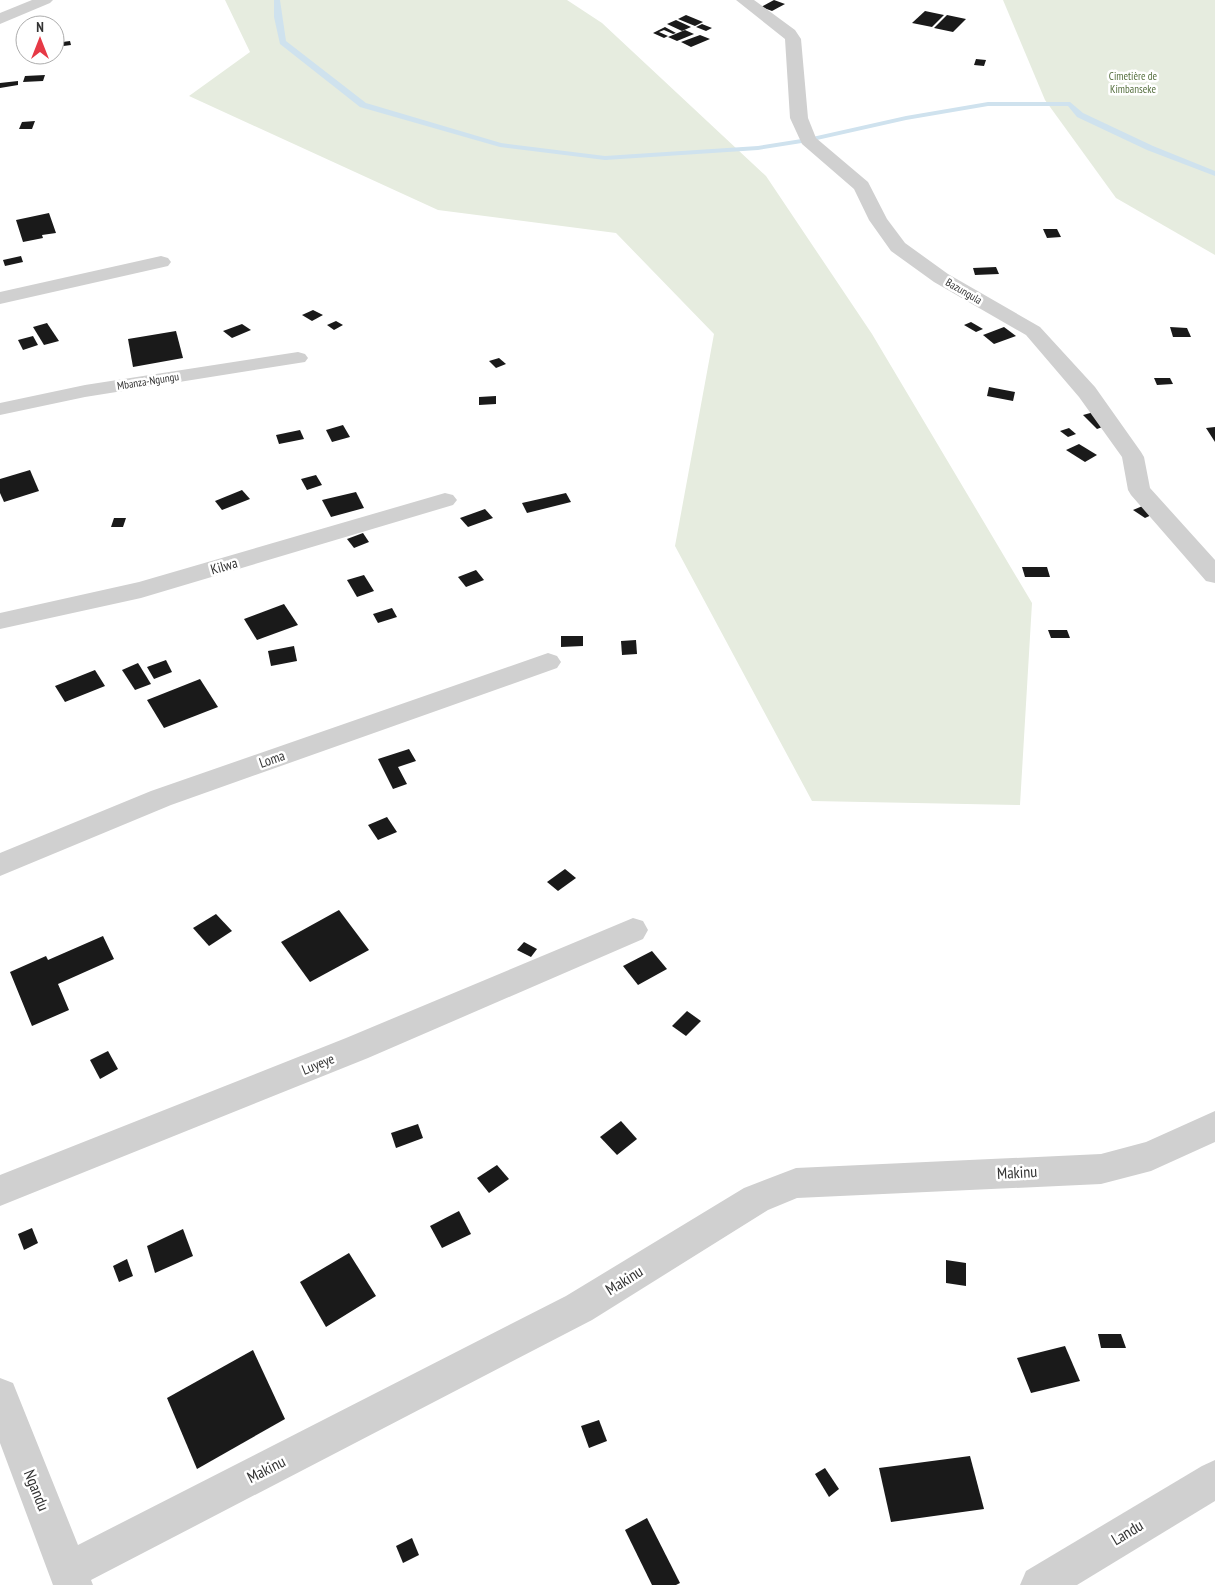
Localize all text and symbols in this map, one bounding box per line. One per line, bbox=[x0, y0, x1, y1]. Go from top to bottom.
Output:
north arrow bbox=[15, 15, 65, 65]
text: N bbox=[36, 18, 44, 36]
park label: Cimetière de Kimbanseke bbox=[1109, 69, 1158, 96]
street label: Bazungula bbox=[943, 275, 985, 307]
street label: Mbanza-Ngungu bbox=[116, 369, 180, 393]
street label: Kilwa bbox=[209, 554, 239, 578]
street label: Loma bbox=[257, 746, 287, 772]
street label: Luyeye bbox=[299, 1049, 337, 1079]
street label: Makinu bbox=[996, 1161, 1038, 1183]
street label: Makinu bbox=[602, 1261, 646, 1299]
street label: Makinu bbox=[244, 1451, 289, 1487]
street label: Ngandu bbox=[20, 1466, 54, 1514]
street label: Landu bbox=[1107, 1515, 1147, 1549]

